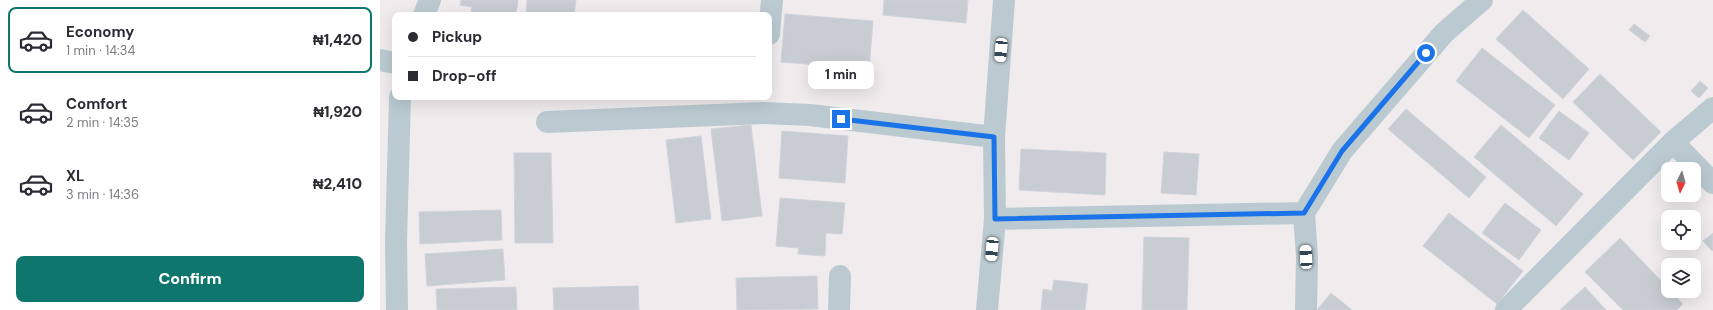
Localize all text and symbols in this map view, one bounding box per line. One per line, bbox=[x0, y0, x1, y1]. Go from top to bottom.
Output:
icon: car bbox=[18, 22, 54, 58]
text: Economy bbox=[66, 22, 134, 42]
text: Pickup bbox=[432, 27, 482, 47]
text: ₦1,420 bbox=[313, 30, 362, 50]
car bbox=[994, 38, 1008, 62]
text: 1 min · 14:34 bbox=[66, 42, 135, 59]
route start bbox=[1417, 44, 1435, 62]
callout: 1 min bbox=[808, 61, 874, 89]
text: Drop-off bbox=[432, 66, 497, 86]
text: 1 min bbox=[825, 66, 857, 83]
icon: car bbox=[18, 94, 54, 130]
text: Comfort bbox=[66, 94, 127, 114]
text: ₦1,920 bbox=[313, 102, 362, 122]
route end bbox=[832, 110, 850, 128]
text: 2 min · 14:35 bbox=[66, 114, 139, 131]
north arrow bbox=[1661, 162, 1701, 202]
map controls bbox=[1661, 162, 1701, 298]
icon: car bbox=[18, 166, 54, 202]
text: XL bbox=[66, 166, 84, 186]
text: ₦2,410 bbox=[313, 174, 362, 194]
text: 3 min · 14:36 bbox=[66, 186, 139, 203]
button: locate bbox=[1661, 210, 1701, 250]
car bbox=[985, 237, 999, 261]
car bbox=[1299, 245, 1313, 269]
button: Confirm bbox=[16, 256, 364, 302]
button: layers bbox=[1661, 258, 1701, 298]

